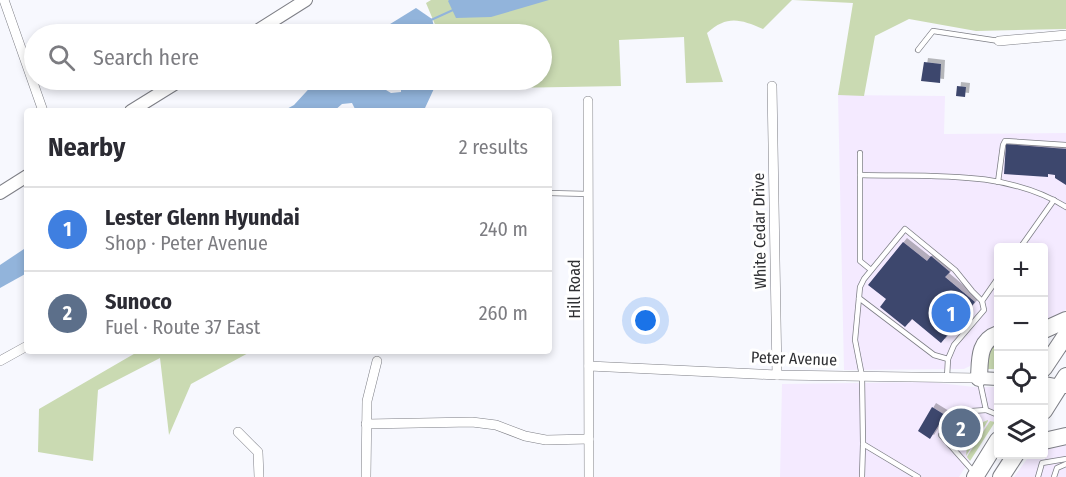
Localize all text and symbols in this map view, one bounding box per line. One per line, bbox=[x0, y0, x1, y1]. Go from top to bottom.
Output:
search box bbox=[24, 24, 552, 90]
icon: search bbox=[45, 41, 78, 74]
text: Search here bbox=[93, 44, 199, 71]
text: Nearby bbox=[48, 132, 125, 163]
text: 2 results bbox=[459, 135, 528, 159]
street label: White Cedar Drive bbox=[749, 173, 770, 289]
text: Lester Glenn Hyundai bbox=[105, 204, 300, 231]
text: 1 bbox=[63, 217, 72, 241]
text: 240 m bbox=[479, 217, 528, 241]
text: Shop · Peter Avenue bbox=[105, 231, 268, 255]
map controls bbox=[994, 243, 1048, 459]
button: + bbox=[994, 243, 1048, 297]
street label: Hill Road bbox=[565, 259, 584, 319]
text: Sunoco bbox=[105, 288, 172, 315]
pin: 1 bbox=[932, 290, 970, 336]
button: − bbox=[994, 297, 1048, 351]
text: 2 bbox=[63, 301, 72, 325]
text: 260 m bbox=[479, 301, 528, 325]
your location bbox=[631, 306, 660, 335]
text: Fuel · Route 37 East bbox=[105, 315, 260, 339]
street label: Peter Avenue bbox=[751, 348, 837, 369]
button: locate bbox=[994, 351, 1048, 405]
button: layers bbox=[994, 405, 1048, 459]
pin: 2 bbox=[942, 406, 980, 450]

